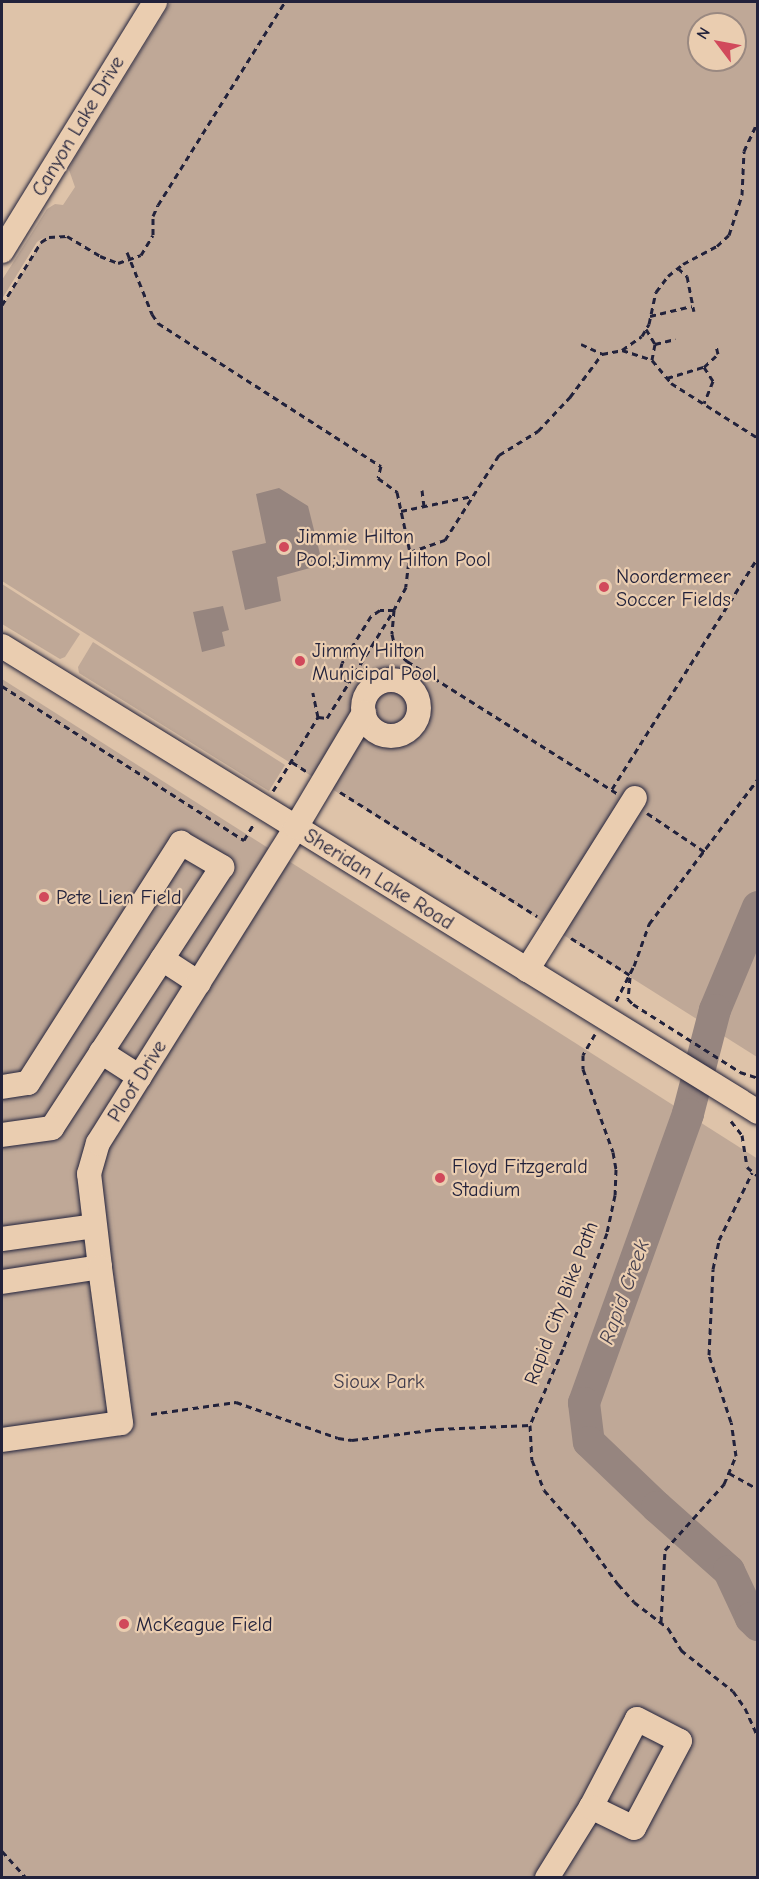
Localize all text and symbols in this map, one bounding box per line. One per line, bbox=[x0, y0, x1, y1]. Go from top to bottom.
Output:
north arrow bbox=[687, 12, 747, 72]
text: N bbox=[693, 24, 714, 43]
street label: Canyon Lake Drive bbox=[27, 51, 129, 201]
place label: Jimmie Hilton Pool;Jimmy Hilton Pool bbox=[296, 524, 491, 571]
marker: Jimmie Hilton Pool;Jimmy Hilton Pool bbox=[277, 540, 291, 554]
place label: Noordermeer Soccer Fields bbox=[616, 564, 731, 611]
marker: Noordermeer Soccer Fields bbox=[597, 580, 611, 594]
place label: Jimmy Hilton Municipal Pool bbox=[312, 638, 437, 685]
marker: Jimmy Hilton Municipal Pool bbox=[293, 654, 307, 668]
street label: Sheridan Lake Road bbox=[300, 823, 458, 935]
place label: Pete Lien Field bbox=[56, 885, 182, 909]
marker: Pete Lien Field bbox=[37, 890, 51, 904]
street label: Ploof Drive bbox=[102, 1036, 172, 1126]
place label: Floyd Fitzgerald Stadium bbox=[452, 1154, 588, 1201]
marker: Floyd Fitzgerald Stadium bbox=[433, 1171, 447, 1185]
street label: Rapid City Bike Path bbox=[519, 1218, 603, 1388]
water label: Rapid Creek bbox=[593, 1236, 655, 1348]
park label: Sioux Park bbox=[334, 1369, 424, 1393]
place label: McKeague Field bbox=[136, 1612, 273, 1636]
marker: McKeague Field bbox=[117, 1617, 131, 1631]

